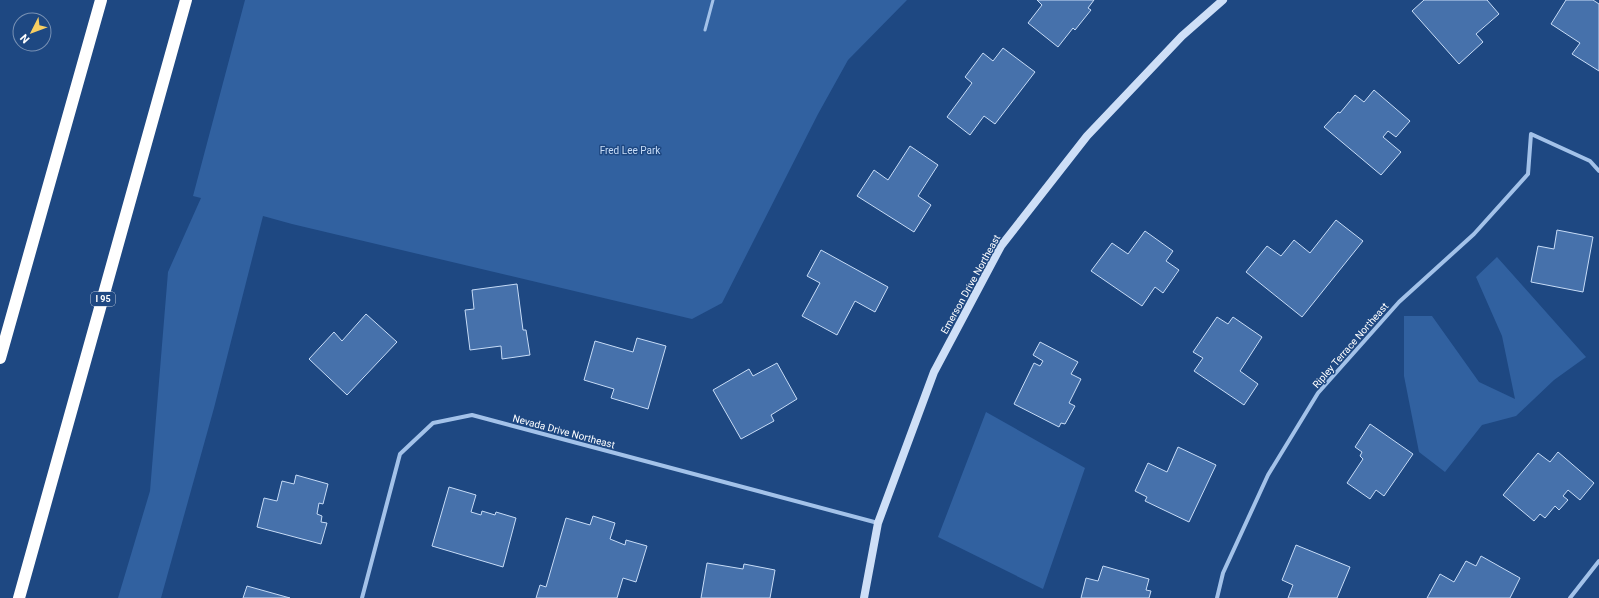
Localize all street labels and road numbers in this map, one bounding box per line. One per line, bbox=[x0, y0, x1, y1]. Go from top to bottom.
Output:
street label: Emerson Drive Northeast bbox=[939, 233, 1002, 336]
road number: I 95 bbox=[91, 292, 115, 306]
street label: Ripley Terrace Northeast bbox=[1310, 301, 1390, 390]
street label: Nevada Drive Northeast bbox=[511, 413, 616, 450]

